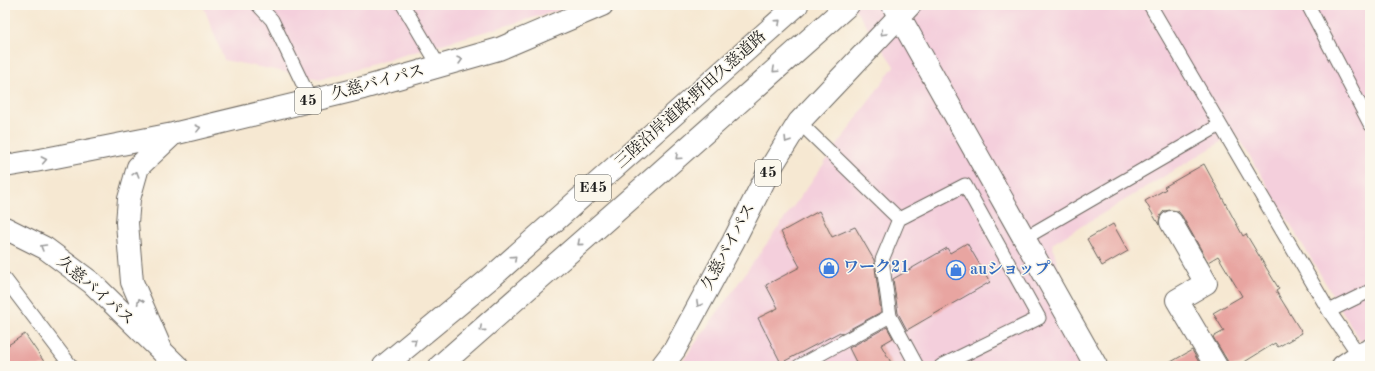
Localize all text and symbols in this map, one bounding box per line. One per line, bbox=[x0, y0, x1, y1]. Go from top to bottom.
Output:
one-way arrow bbox=[773, 20, 781, 27]
street label: 三陸沿岸道路;野田久慈道路 bbox=[611, 27, 769, 172]
one-way arrow bbox=[880, 28, 887, 36]
one-way arrow bbox=[456, 56, 463, 65]
street label: 久慈バイパス bbox=[329, 61, 426, 103]
one-way arrow bbox=[772, 66, 779, 73]
road number: 45 bbox=[295, 88, 321, 114]
one-way arrow bbox=[195, 125, 202, 133]
one-way arrow bbox=[785, 136, 792, 143]
one-way arrow bbox=[675, 152, 682, 159]
one-way arrow bbox=[40, 156, 47, 164]
road number: 45 bbox=[755, 160, 781, 186]
one-way arrow bbox=[131, 170, 140, 177]
road number: E45 bbox=[575, 175, 611, 201]
street label: 久慈バイパス bbox=[698, 200, 759, 293]
one-way arrow bbox=[577, 238, 585, 245]
one-way arrow bbox=[40, 245, 47, 252]
street label: 久慈バイパス bbox=[54, 252, 138, 328]
one-way arrow bbox=[509, 255, 517, 263]
shop icon: ワーク21 bbox=[818, 257, 840, 279]
place label: ワーク21 bbox=[843, 259, 910, 276]
shop icon: auショップ bbox=[945, 259, 967, 281]
place label: auショップ bbox=[970, 260, 1051, 278]
one-way arrow bbox=[137, 297, 145, 305]
one-way arrow bbox=[697, 300, 704, 307]
one-way arrow bbox=[480, 324, 487, 331]
one-way arrow bbox=[410, 339, 417, 346]

